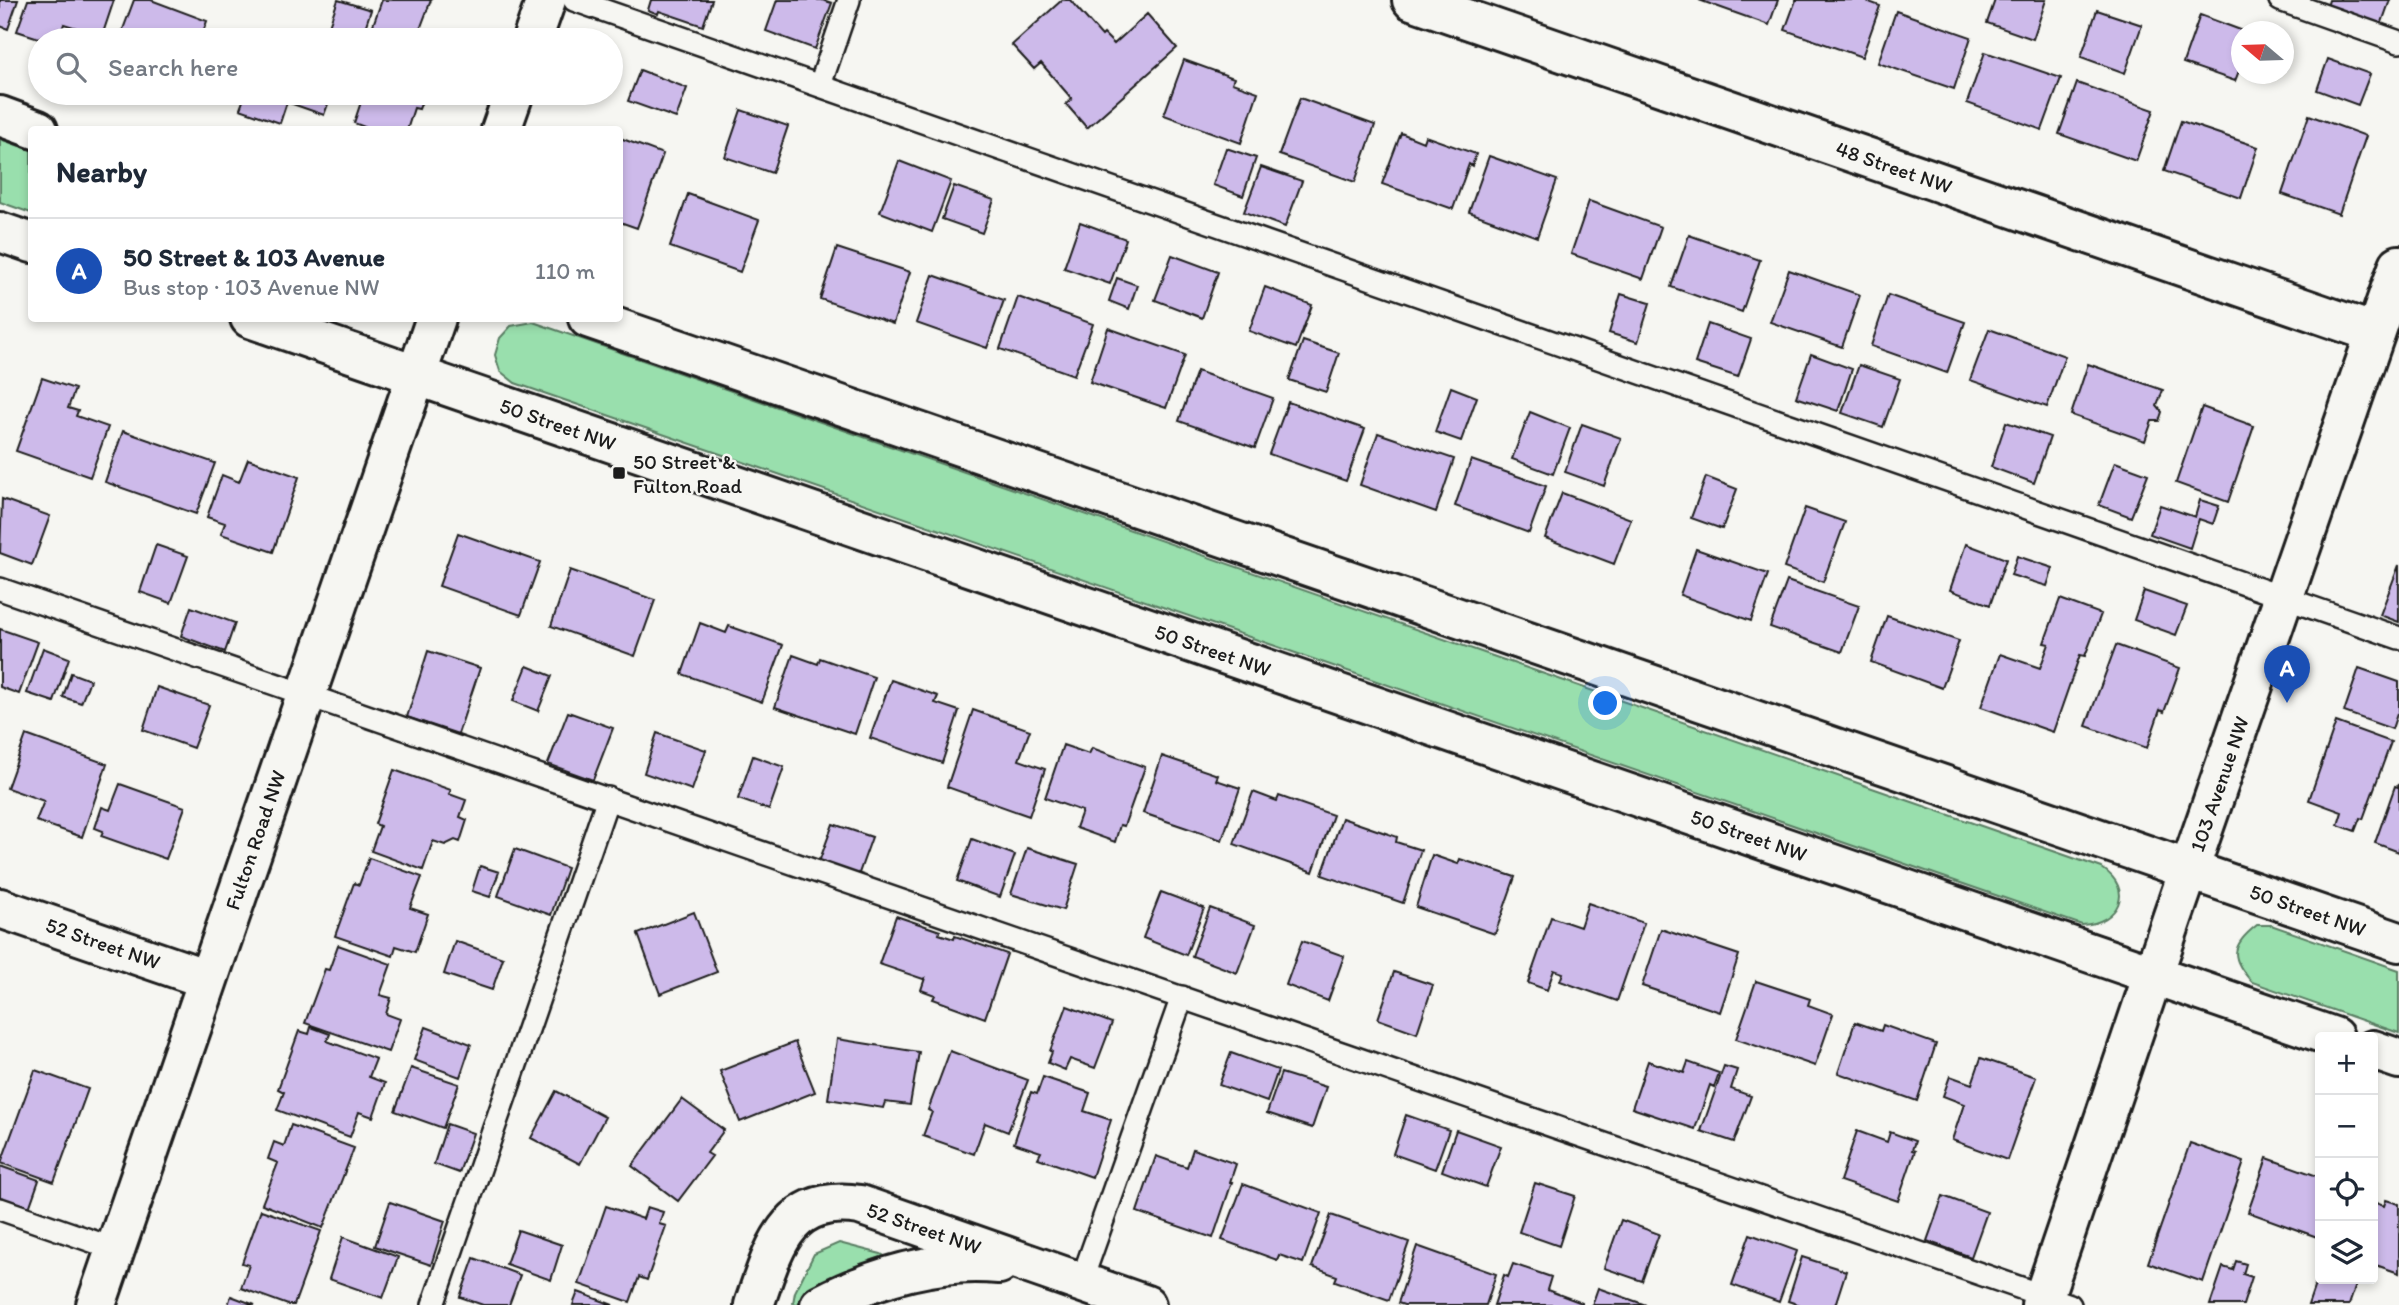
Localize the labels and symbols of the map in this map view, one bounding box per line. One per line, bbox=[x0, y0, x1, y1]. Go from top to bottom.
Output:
north arrow bbox=[2231, 21, 2294, 84]
street label: 48 Street NW bbox=[1833, 135, 1955, 199]
street label: 50 Street NW bbox=[497, 392, 619, 456]
place label: 50 Street & Fulton Road bbox=[633, 449, 743, 498]
marker: 50 Street & Fulton Road bbox=[611, 465, 627, 481]
street label: 50 Street NW bbox=[1152, 618, 1274, 682]
pin: A bbox=[2264, 645, 2310, 703]
your location bbox=[1588, 686, 1622, 720]
street label: 103 Avenue NW bbox=[2184, 713, 2254, 855]
street label: Fulton Road NW bbox=[219, 767, 291, 913]
street label: 50 Street NW bbox=[1688, 803, 1810, 867]
street label: 50 Street NW bbox=[2247, 878, 2369, 942]
street label: 52 Street NW bbox=[43, 912, 163, 974]
street label: 52 Street NW bbox=[864, 1197, 984, 1259]

